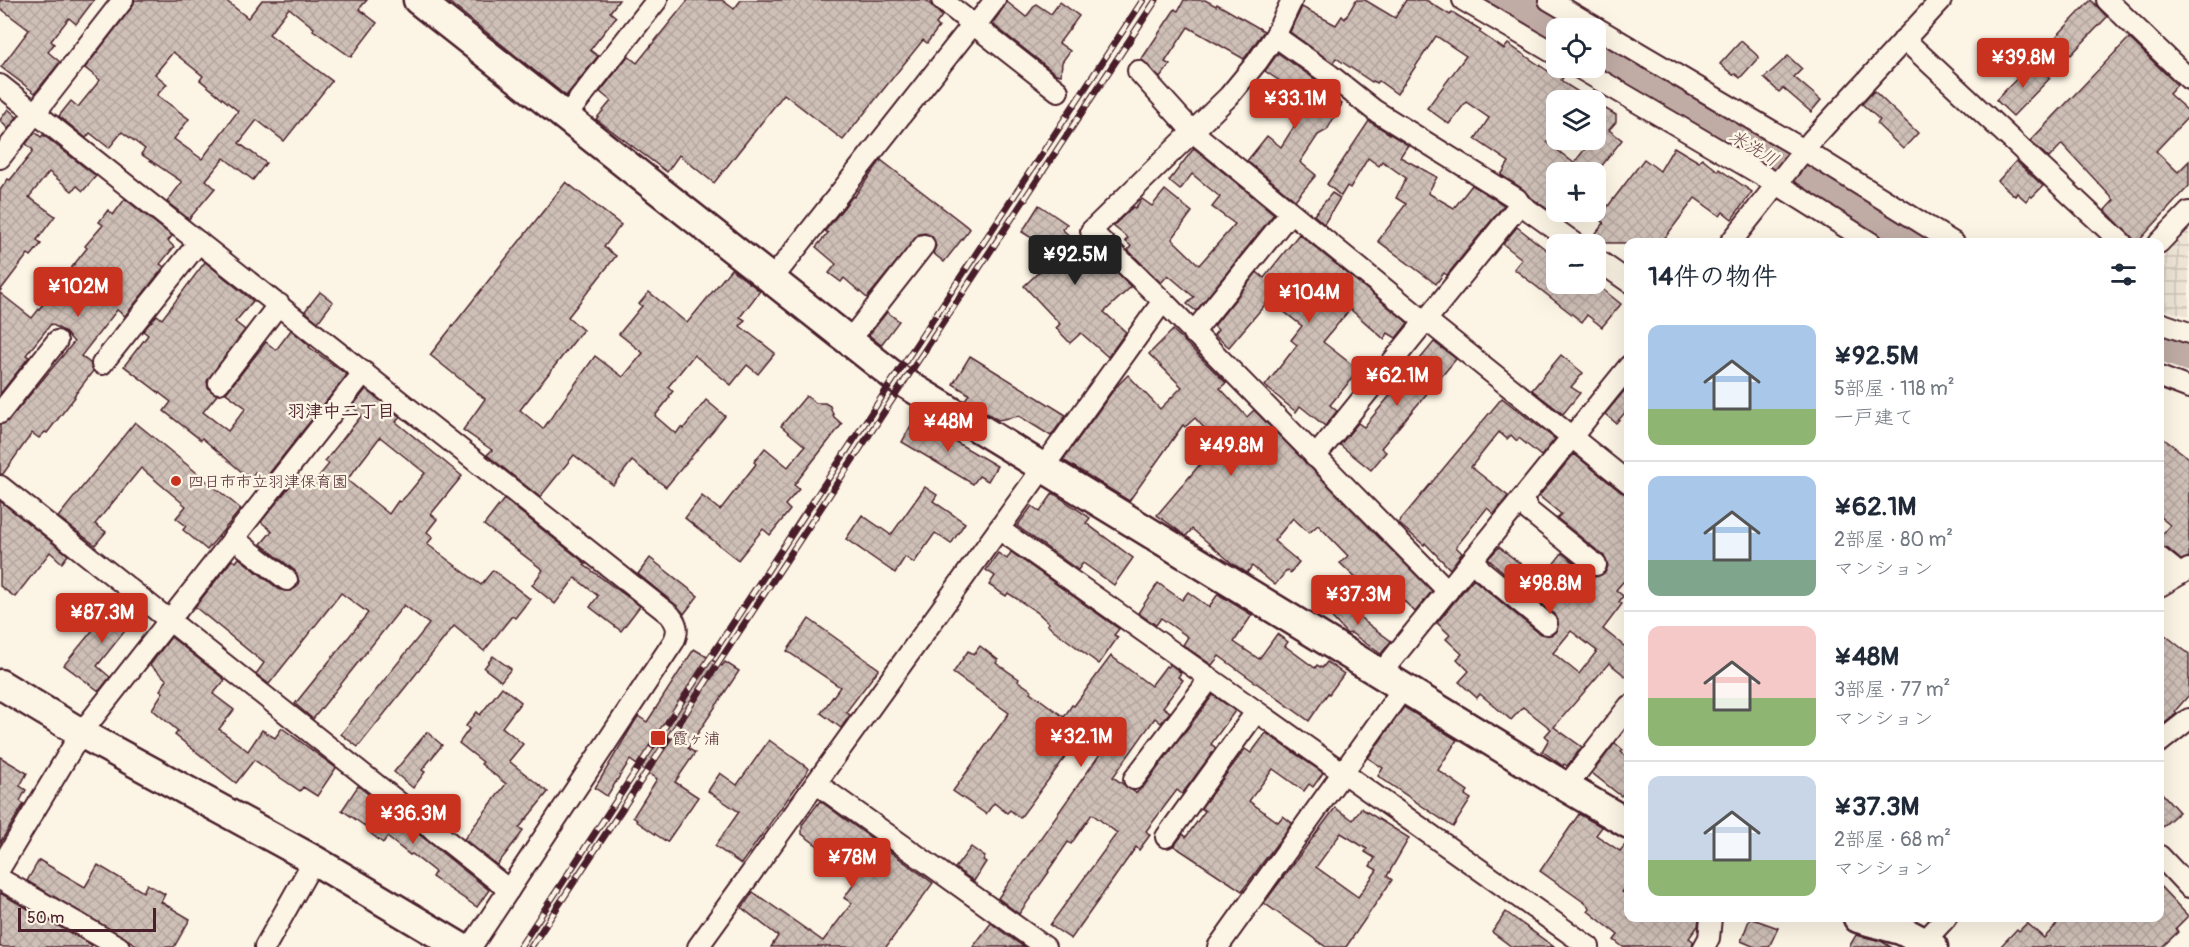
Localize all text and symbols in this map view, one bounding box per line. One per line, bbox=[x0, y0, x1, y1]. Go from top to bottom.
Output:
map controls bbox=[1546, 18, 1606, 294]
button: locate bbox=[1546, 18, 1606, 78]
pin: ¥39.8M bbox=[1974, 38, 2072, 89]
text: ¥39.8M bbox=[1991, 45, 2055, 70]
pin: ¥33.1M bbox=[1246, 79, 1344, 130]
text: ¥33.1M bbox=[1264, 86, 1326, 111]
button: layers bbox=[1546, 90, 1606, 150]
water label: 米洗川 bbox=[1725, 125, 1783, 172]
button: + bbox=[1546, 162, 1606, 222]
button: − bbox=[1546, 234, 1606, 294]
pin: ¥92.5M bbox=[1026, 235, 1124, 286]
text: ¥92.5M bbox=[1043, 242, 1107, 267]
icon: filters bbox=[2107, 258, 2140, 291]
text: 14件の物件 bbox=[1648, 261, 1777, 293]
pin: ¥102M bbox=[36, 267, 120, 318]
pin: ¥104M bbox=[1267, 273, 1351, 324]
text: ¥102M bbox=[48, 274, 108, 299]
text: ¥104M bbox=[1278, 280, 1340, 305]
text: ¥92.5M bbox=[1834, 340, 1918, 372]
icon: home bbox=[1696, 349, 1768, 421]
pin: ¥62.1M bbox=[1348, 356, 1446, 407]
text: ¥62.1M bbox=[1365, 363, 1429, 388]
text: 5部屋 · 118 m² bbox=[1834, 376, 1955, 401]
district label: 羽津中二丁目 bbox=[287, 400, 395, 423]
pin: ¥48M bbox=[912, 402, 984, 453]
text: 一戸建て bbox=[1834, 405, 1914, 430]
text: ¥48M bbox=[923, 409, 973, 434]
pin: ¥49.8M bbox=[1182, 426, 1280, 477]
text: ¥49.8M bbox=[1199, 433, 1263, 458]
place label: 四日市市立羽津保育園 bbox=[188, 472, 348, 492]
marker: 四日市市立羽津保育園 bbox=[169, 474, 183, 488]
text: ¥62.1M bbox=[1834, 491, 1916, 523]
icon: home bbox=[1696, 500, 1768, 572]
text: 2部屋 · 80 m² bbox=[1834, 527, 1953, 552]
text: マンション bbox=[1834, 556, 1933, 581]
pin: ¥98.8M bbox=[1501, 564, 1599, 615]
text: ¥98.8M bbox=[1518, 571, 1582, 596]
pin: ¥37.3M bbox=[1309, 575, 1407, 626]
text: ¥37.3M bbox=[1325, 582, 1391, 607]
pin: ¥87.3M bbox=[53, 593, 151, 644]
text: ¥87.3M bbox=[70, 600, 134, 625]
text: ¥48M bbox=[1834, 641, 1899, 673]
icon: home bbox=[1696, 650, 1768, 722]
text: 3部屋 · 77 m² bbox=[1834, 677, 1950, 702]
text: マンション bbox=[1834, 706, 1933, 731]
pin: ¥32.1M bbox=[1032, 717, 1130, 768]
text: ¥32.1M bbox=[1050, 724, 1112, 749]
marker: 霞ヶ浦 bbox=[649, 729, 667, 747]
place label: 霞ヶ浦 bbox=[672, 729, 720, 749]
text: ¥37.3M bbox=[1834, 791, 1919, 823]
pin: ¥36.3M bbox=[364, 794, 462, 845]
icon: home bbox=[1696, 800, 1768, 872]
text: ¥36.3M bbox=[380, 801, 446, 826]
text: 2部屋 · 68 m² bbox=[1834, 827, 1951, 852]
pin: ¥78M bbox=[816, 838, 888, 889]
text: ¥78M bbox=[828, 845, 876, 870]
text: マンション bbox=[1834, 856, 1933, 881]
scale bar bbox=[18, 905, 156, 932]
text: 50 m bbox=[27, 908, 64, 928]

